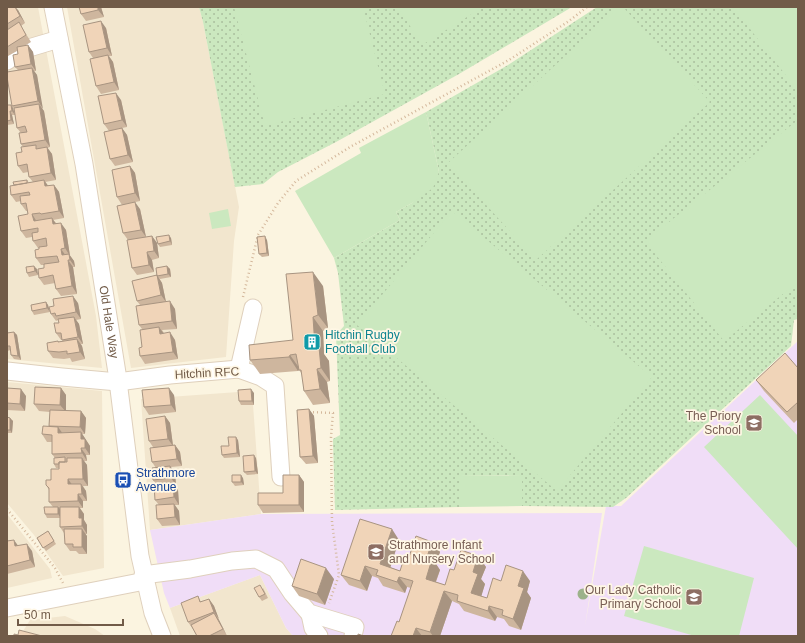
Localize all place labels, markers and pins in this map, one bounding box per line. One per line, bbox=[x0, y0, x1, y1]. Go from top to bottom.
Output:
place label: Hitchin Rugby Football Club bbox=[325, 328, 400, 356]
building icon: Hitchin Rugby Football Club bbox=[302, 332, 322, 352]
place label: The Priory School bbox=[686, 409, 741, 437]
school or university icon: The Priory School bbox=[744, 413, 764, 433]
place label: Strathmore Avenue bbox=[136, 466, 196, 494]
bus stop icon: Strathmore Avenue bbox=[113, 470, 133, 490]
place label: Strathmore Infant and Nursery School bbox=[389, 538, 494, 566]
school or university icon: Strathmore Infant and Nursery School bbox=[366, 542, 386, 562]
place label: Our Lady Catholic Primary School bbox=[585, 583, 681, 611]
school or university icon: Our Lady Catholic Primary School bbox=[684, 587, 704, 607]

